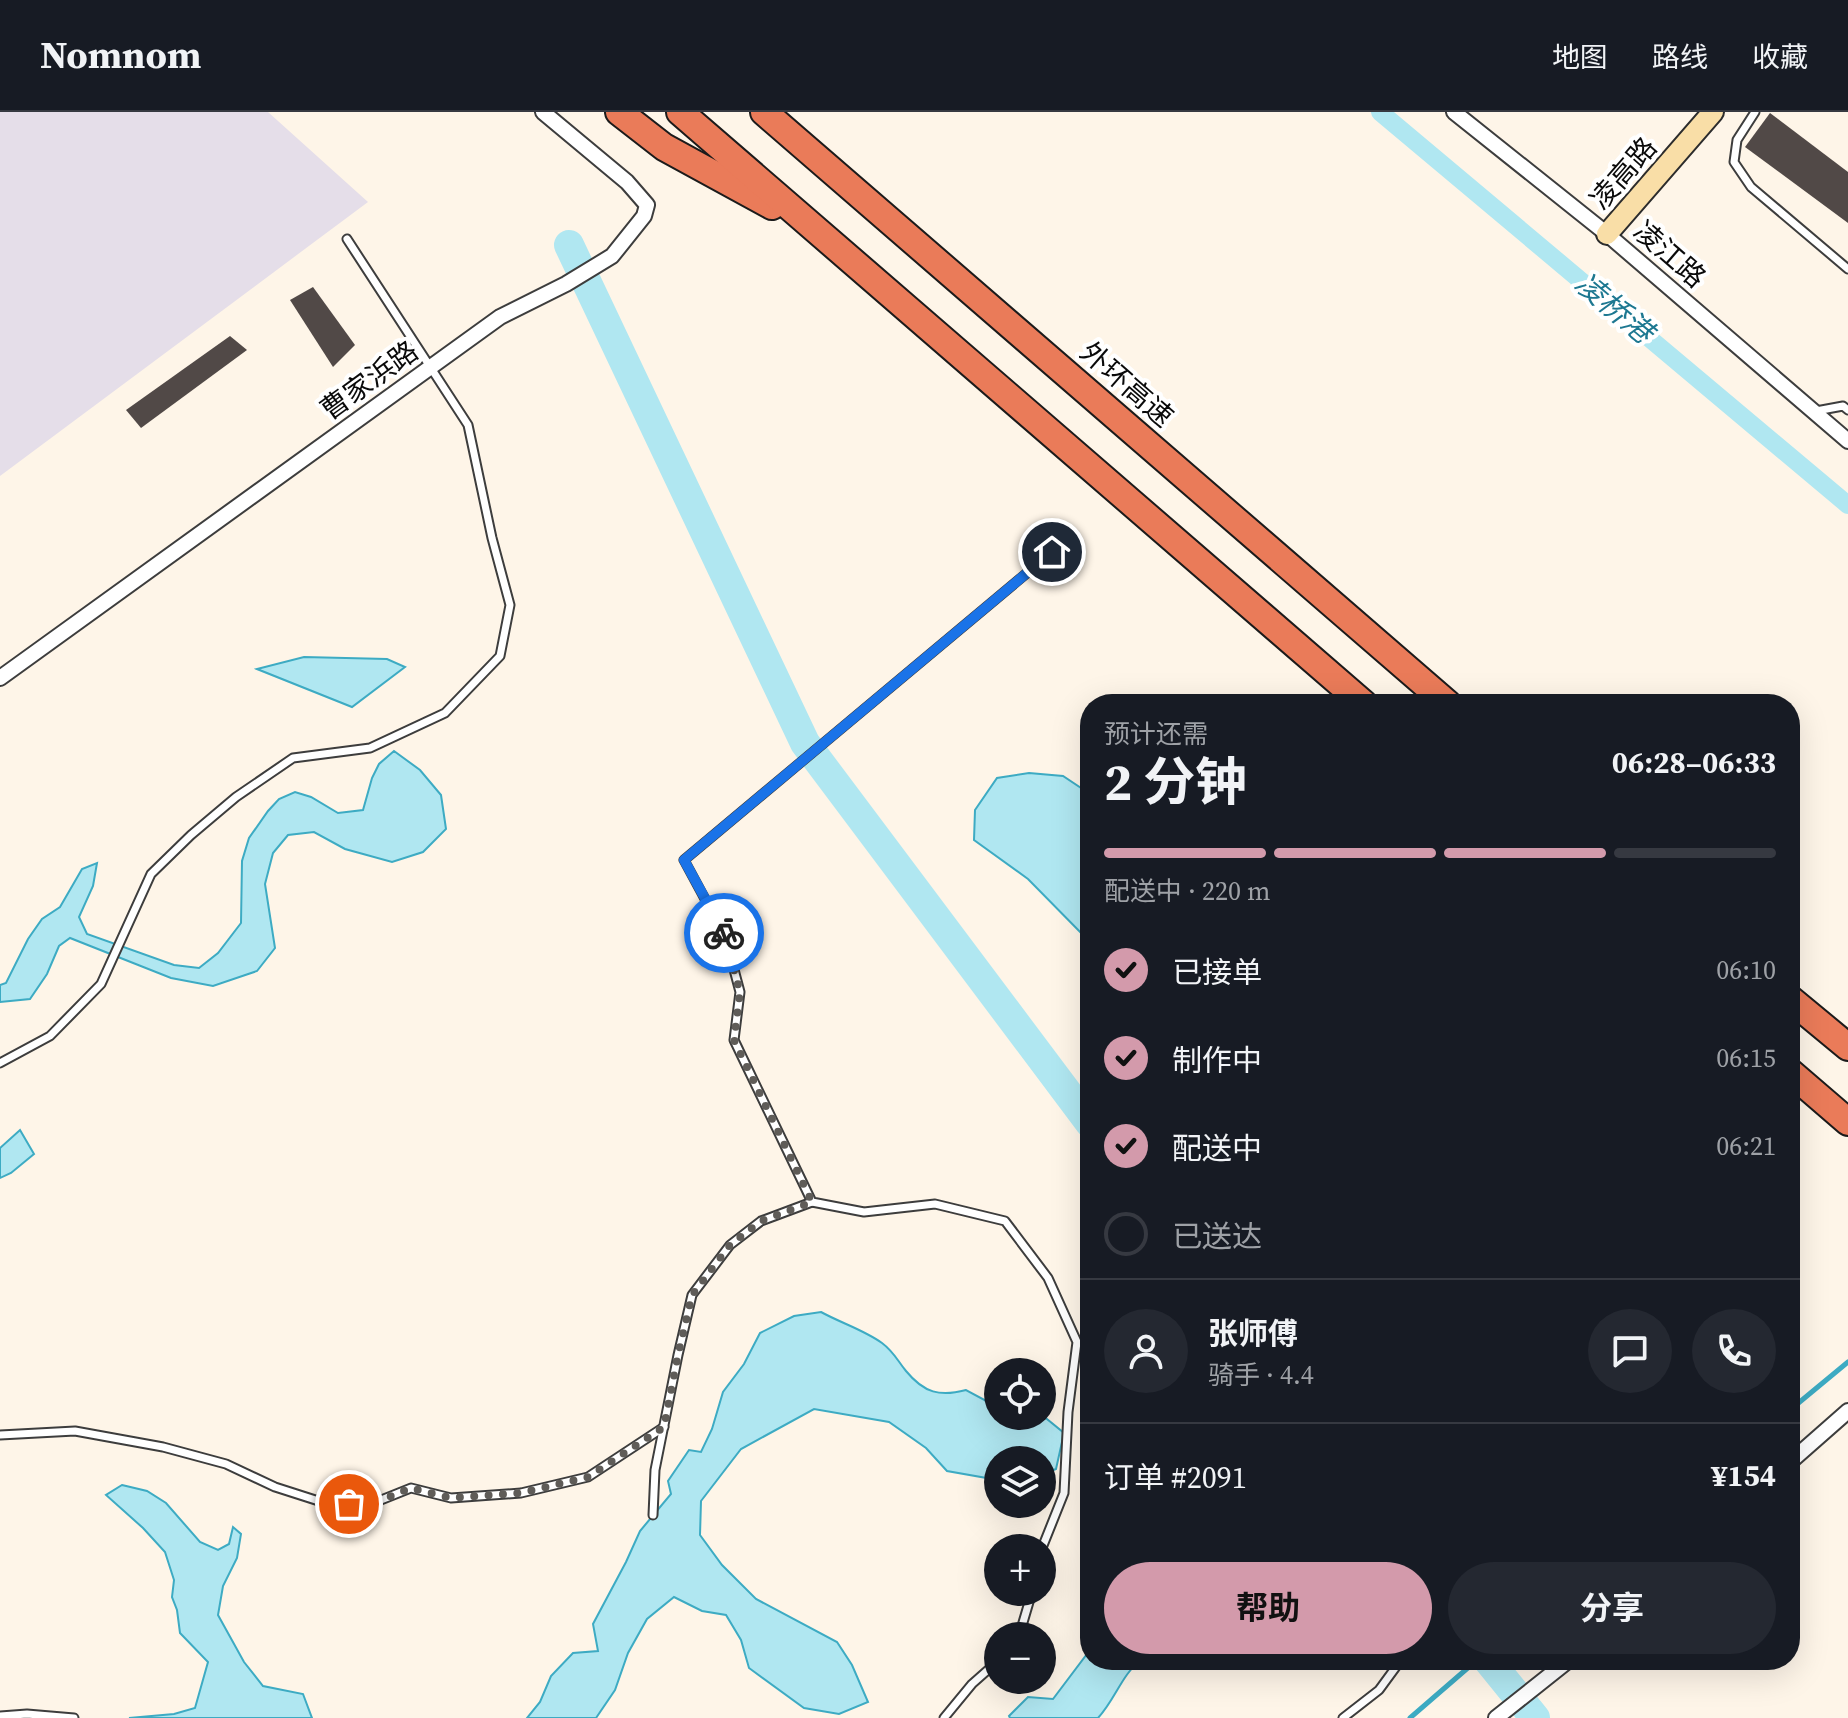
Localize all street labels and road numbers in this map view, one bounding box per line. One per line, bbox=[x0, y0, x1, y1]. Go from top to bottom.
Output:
street label: 凌高路 bbox=[1581, 129, 1665, 217]
street label: 凌江路 bbox=[1626, 212, 1714, 296]
street label: 曹家浜路 bbox=[313, 332, 425, 428]
street label: 外环高速 bbox=[1072, 333, 1182, 435]

